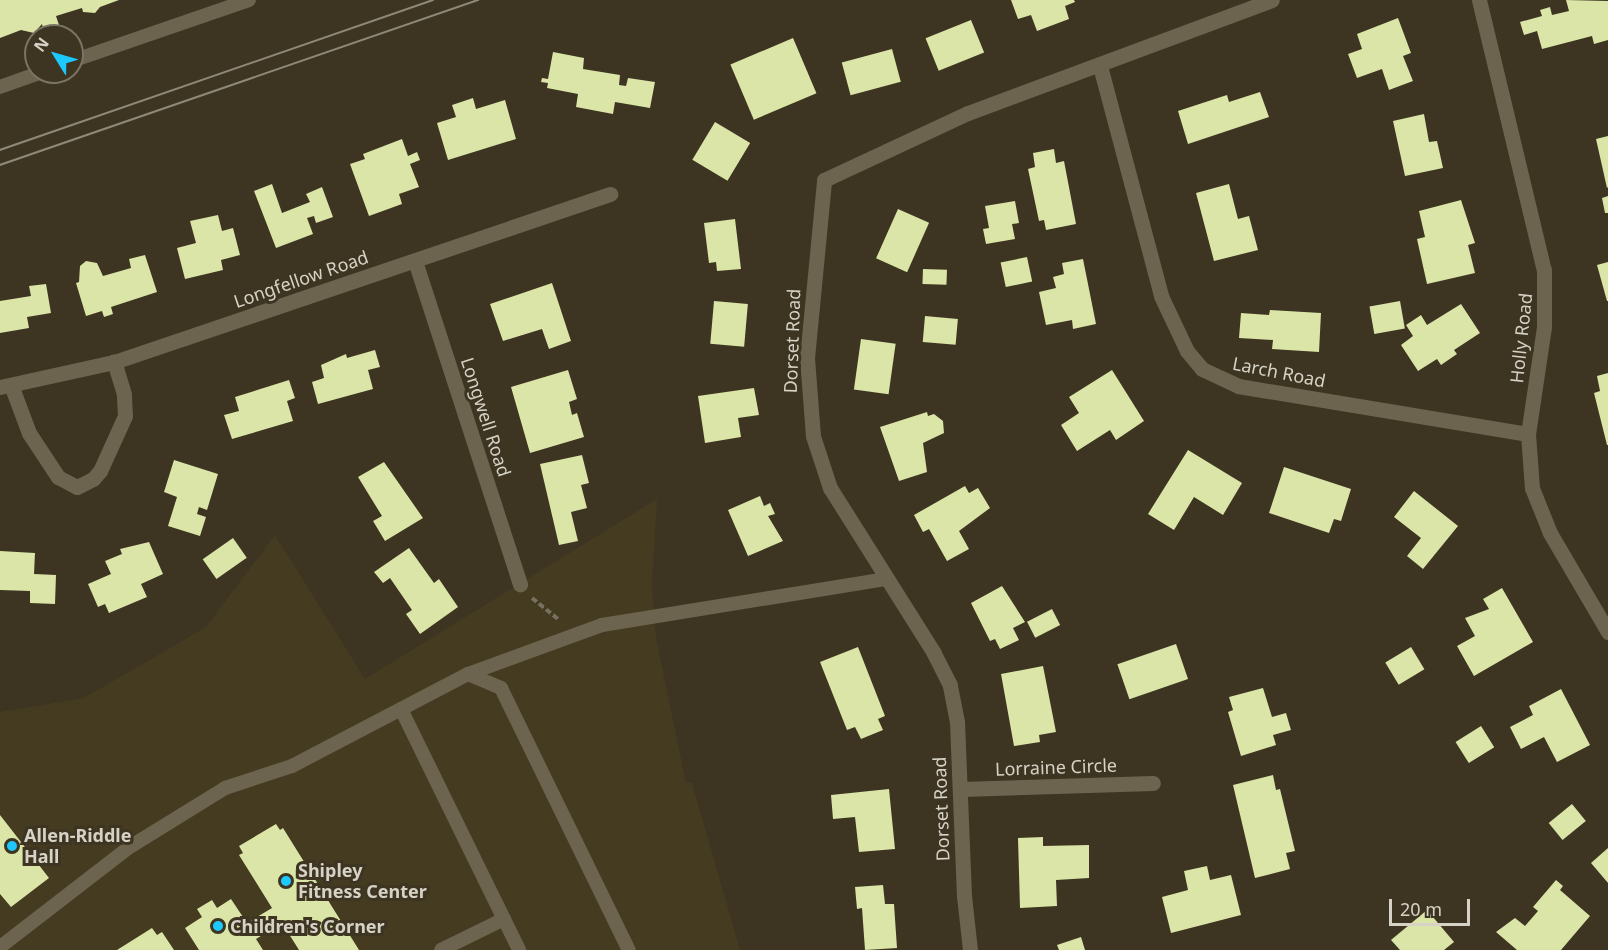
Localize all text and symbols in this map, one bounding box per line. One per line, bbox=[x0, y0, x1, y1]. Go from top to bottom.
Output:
north arrow bbox=[24, 24, 84, 84]
text: N bbox=[29, 33, 54, 56]
street label: Longfellow Road bbox=[231, 246, 371, 312]
street label: Dorset Road bbox=[779, 288, 805, 394]
street label: Holly Road bbox=[1506, 292, 1536, 384]
street label: Larch Road bbox=[1231, 352, 1327, 392]
street label: Longwell Road bbox=[457, 355, 515, 479]
street label: Lorraine Circle bbox=[995, 754, 1117, 780]
street label: Dorset Road bbox=[928, 756, 954, 862]
place label: Allen-Riddle Hall bbox=[24, 825, 131, 868]
marker: Allen-Riddle Hall bbox=[5, 839, 19, 853]
place label: Shipley Fitness Center bbox=[298, 860, 427, 902]
marker: Shipley Fitness Center bbox=[279, 874, 293, 888]
scale bar bbox=[1392, 887, 1473, 925]
text: 20 m bbox=[1400, 897, 1442, 921]
place label: Children's Corner bbox=[230, 915, 385, 937]
marker: Children's Corner bbox=[211, 919, 225, 933]

